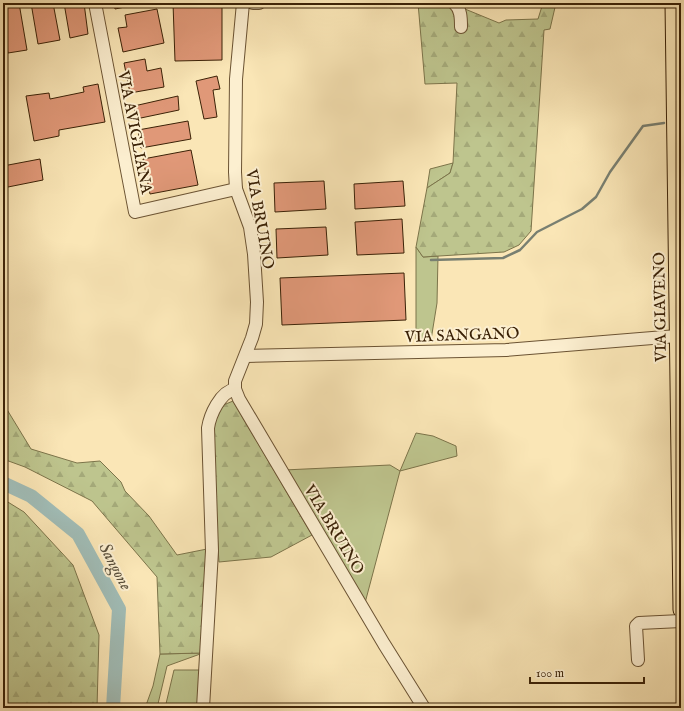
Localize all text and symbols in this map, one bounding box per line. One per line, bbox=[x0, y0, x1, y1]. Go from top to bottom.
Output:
street label: VIA AVIGLIANA bbox=[112, 68, 156, 197]
street label: VIA BRUINO bbox=[240, 167, 278, 271]
street label: VIA GIAVENO bbox=[650, 252, 672, 363]
street label: VIA SANGANO bbox=[403, 324, 520, 348]
street label: VIA BRUINO bbox=[298, 481, 368, 578]
water label: Sangone bbox=[94, 539, 136, 594]
scale bar bbox=[530, 659, 644, 685]
text: 100 m bbox=[536, 666, 564, 681]

